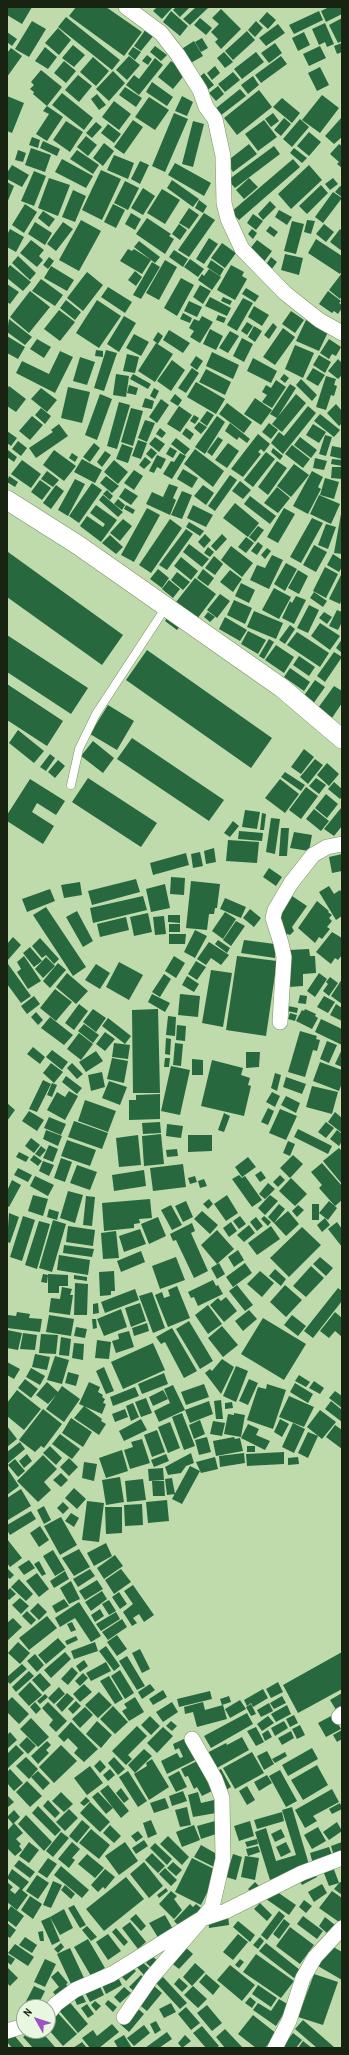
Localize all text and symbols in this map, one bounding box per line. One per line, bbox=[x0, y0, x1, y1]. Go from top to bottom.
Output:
north arrow bbox=[16, 1999, 56, 2039]
text: N bbox=[20, 2005, 35, 2019]

